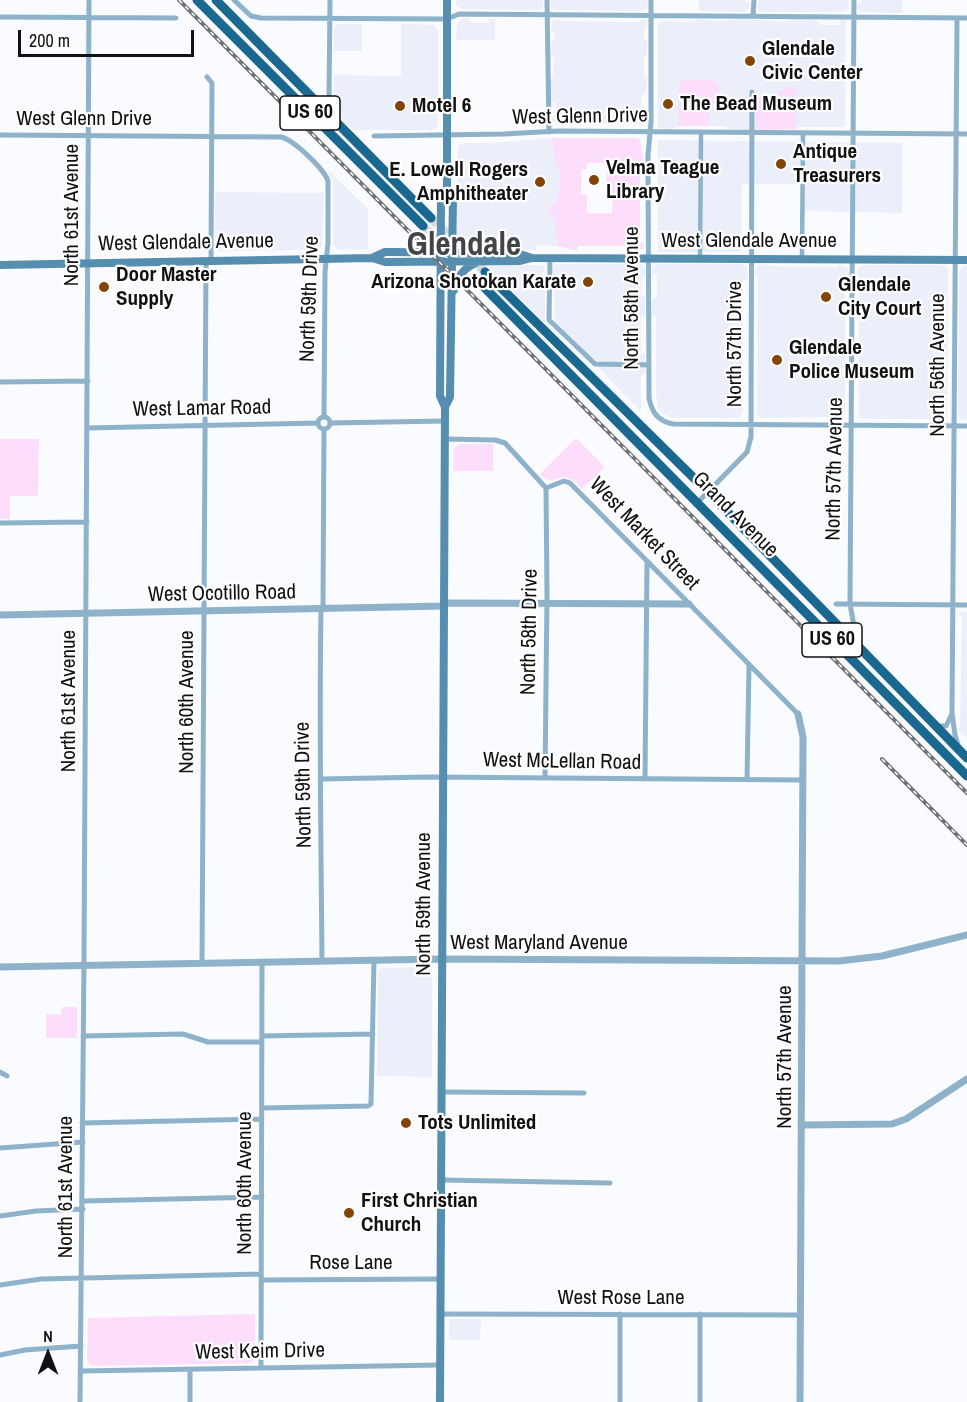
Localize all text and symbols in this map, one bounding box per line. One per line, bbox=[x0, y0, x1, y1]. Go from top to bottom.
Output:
scale bar bbox=[21, 18, 196, 56]
text: 200 m bbox=[29, 28, 70, 53]
place label: Glendale Civic Center bbox=[762, 36, 862, 86]
marker: Glendale Civic Center bbox=[743, 54, 757, 68]
place label: The Bead Museum bbox=[680, 91, 832, 117]
place label: Motel 6 bbox=[412, 93, 471, 119]
road number: US 60 bbox=[280, 96, 340, 130]
marker: The Bead Museum bbox=[661, 97, 675, 111]
marker: Motel 6 bbox=[393, 99, 407, 113]
street label: West Glenn Drive bbox=[512, 103, 648, 131]
street label: West Glenn Drive bbox=[16, 106, 152, 132]
place label: Antique Treasurers bbox=[793, 139, 881, 189]
street label: North 61st Avenue bbox=[59, 144, 85, 286]
place label: Velma Teague Library bbox=[606, 155, 719, 205]
place label: E. Lowell Rogers Amphitheater bbox=[389, 157, 528, 207]
marker: Antique Treasurers bbox=[774, 157, 788, 171]
marker: Velma Teague Library bbox=[587, 173, 601, 187]
marker: E. Lowell Rogers Amphitheater bbox=[533, 175, 547, 189]
district label: Glendale bbox=[407, 226, 521, 266]
street label: North 58th Avenue bbox=[619, 226, 645, 370]
street label: West Glendale Avenue bbox=[661, 228, 837, 254]
street label: West Glendale Avenue bbox=[98, 229, 274, 257]
street label: North 59th Drive bbox=[295, 235, 325, 363]
place label: Door Master Supply bbox=[116, 262, 216, 312]
place label: Arizona Shotokan Karate bbox=[371, 269, 576, 295]
place label: Glendale City Court bbox=[838, 272, 921, 322]
marker: Arizona Shotokan Karate bbox=[581, 275, 595, 289]
marker: Door Master Supply bbox=[97, 280, 111, 294]
street label: North 57th Drive bbox=[722, 281, 748, 407]
marker: Glendale City Court bbox=[819, 290, 833, 304]
street label: North 56th Avenue bbox=[925, 293, 951, 437]
place label: Glendale Police Museum bbox=[789, 335, 914, 385]
marker: Glendale Police Museum bbox=[770, 353, 784, 367]
street label: West Lamar Road bbox=[133, 395, 271, 423]
street label: North 57th Avenue bbox=[821, 397, 849, 541]
street label: Grand Avenue bbox=[687, 467, 783, 563]
street label: West Market Street bbox=[584, 472, 704, 596]
street label: North 58th Drive bbox=[516, 569, 544, 695]
street label: West Ocotillo Road bbox=[148, 580, 296, 608]
road number: US 60 bbox=[802, 623, 862, 657]
street label: North 61st Avenue bbox=[56, 630, 82, 772]
street label: North 60th Avenue bbox=[174, 630, 200, 774]
street label: North 59th Drive bbox=[290, 722, 318, 848]
street label: West McLellan Road bbox=[483, 748, 641, 776]
street label: North 59th Avenue bbox=[411, 832, 437, 976]
street label: West Maryland Avenue bbox=[450, 930, 628, 956]
street label: North 57th Avenue bbox=[772, 985, 798, 1129]
place label: Tots Unlimited bbox=[418, 1110, 536, 1136]
street label: North 60th Avenue bbox=[232, 1111, 258, 1255]
street label: North 61st Avenue bbox=[53, 1116, 79, 1258]
marker: Tots Unlimited bbox=[399, 1116, 413, 1130]
place label: First Christian Church bbox=[361, 1188, 478, 1238]
marker: First Christian Church bbox=[342, 1206, 356, 1220]
street label: Rose Lane bbox=[309, 1250, 393, 1276]
street label: West Rose Lane bbox=[557, 1285, 685, 1311]
north arrow bbox=[18, 1324, 78, 1384]
text: N bbox=[43, 1325, 53, 1347]
street label: West Keim Drive bbox=[195, 1338, 325, 1366]

